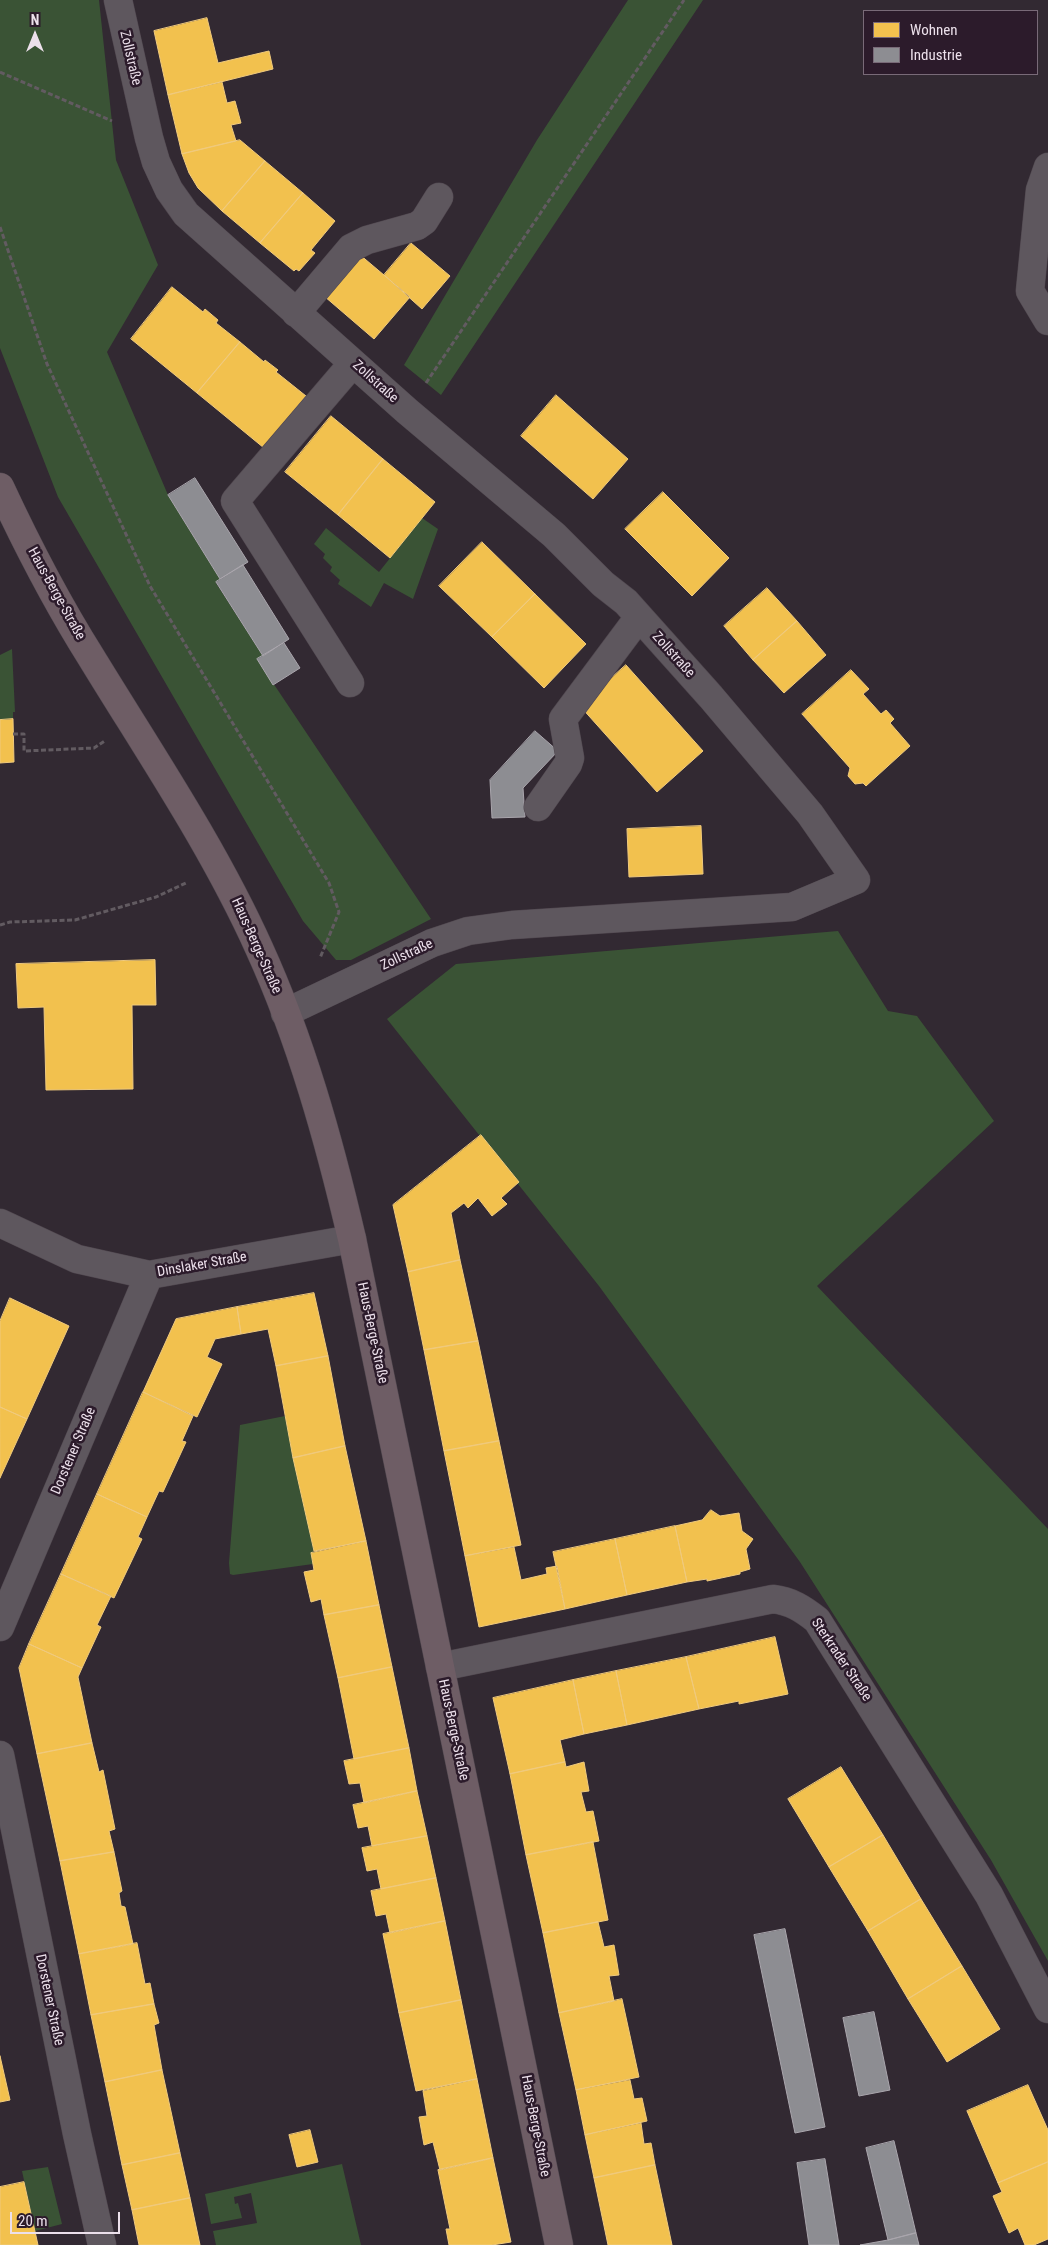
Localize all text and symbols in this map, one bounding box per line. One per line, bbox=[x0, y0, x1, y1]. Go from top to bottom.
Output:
north arrow bbox=[10, 10, 60, 60]
legend bbox=[863, 10, 1038, 75]
text: N bbox=[31, 12, 39, 28]
text: Wohnen bbox=[910, 21, 958, 39]
street label: Zollstraße bbox=[116, 29, 144, 87]
text: Industrie bbox=[910, 46, 962, 64]
street label: Zollstraße bbox=[349, 357, 401, 407]
street label: Haus-Berge-Straße bbox=[24, 545, 88, 643]
street label: Zollstraße bbox=[648, 629, 698, 681]
street label: Haus-Berge-Straße bbox=[227, 895, 285, 997]
street label: Zollstraße bbox=[378, 936, 436, 974]
street label: Dinslaker Straße bbox=[156, 1249, 248, 1281]
street label: Haus-Berge-Straße bbox=[353, 1281, 391, 1385]
street label: Dorstener Straße bbox=[48, 1405, 100, 1497]
street label: Sterkrader Straße bbox=[807, 1615, 875, 1705]
street label: Haus-Berge-Straße bbox=[434, 1678, 472, 1782]
street label: Dorstener Straße bbox=[31, 1953, 67, 2047]
street label: Haus-Berge-Straße bbox=[517, 2074, 553, 2178]
scale bar bbox=[12, 2202, 122, 2234]
text: 20 m bbox=[18, 2212, 48, 2230]

